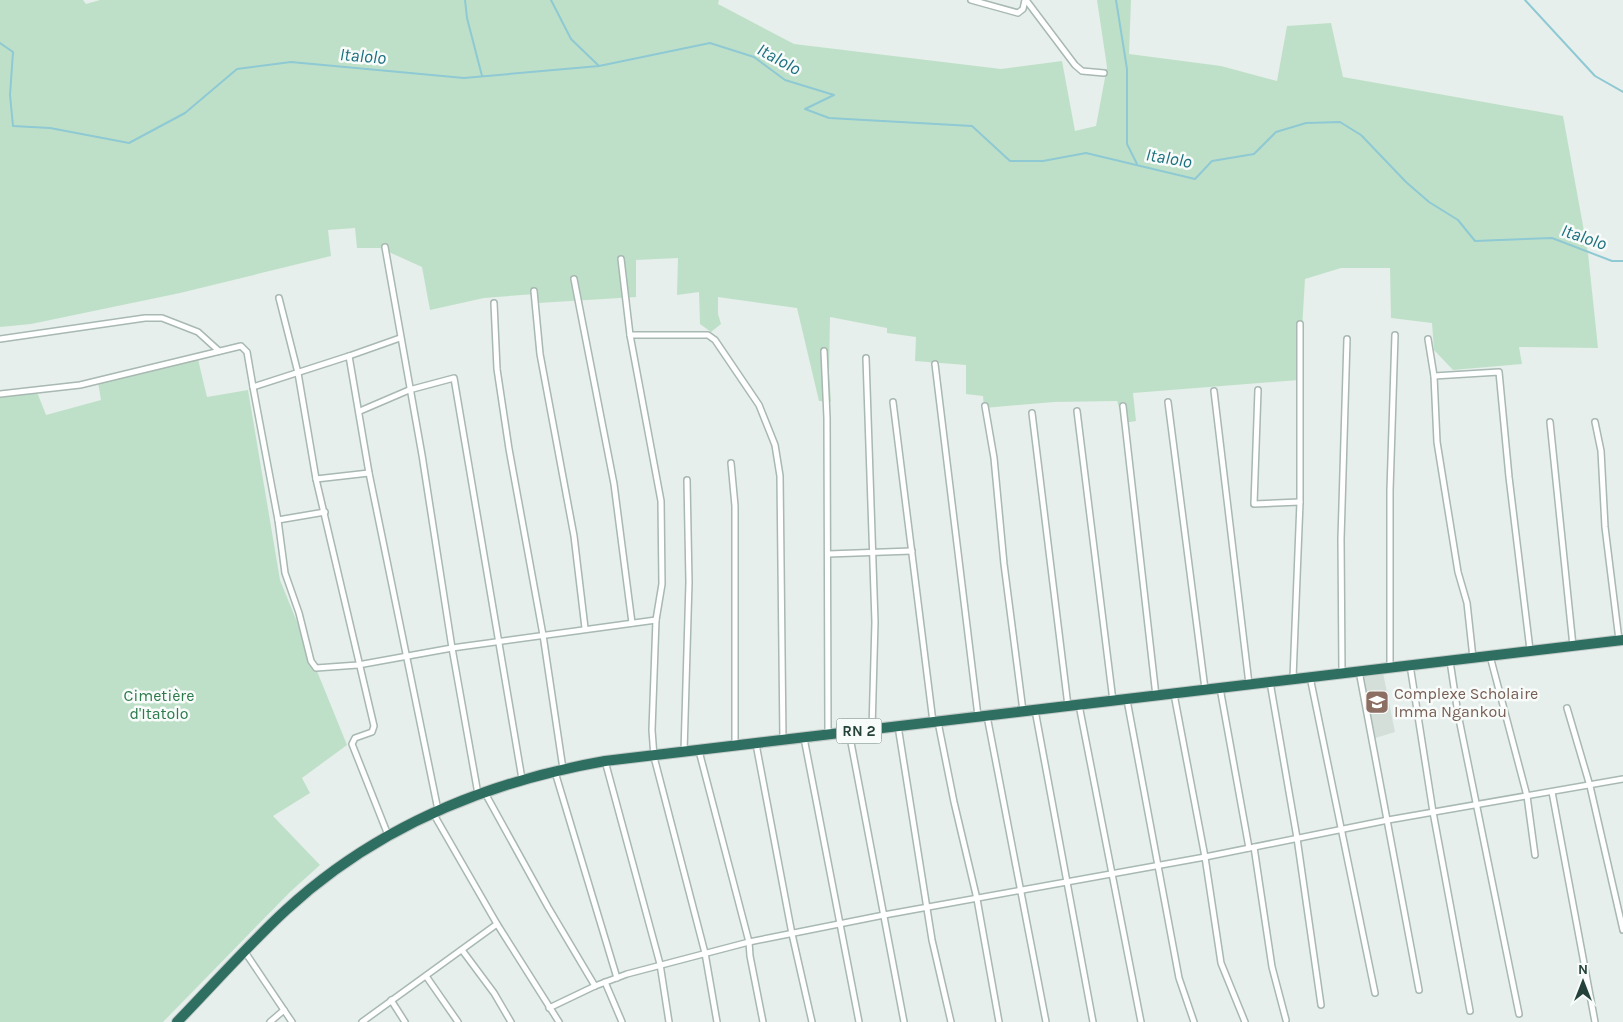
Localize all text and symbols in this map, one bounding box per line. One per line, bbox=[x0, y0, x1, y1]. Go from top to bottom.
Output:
water label: Italolo bbox=[753, 38, 805, 80]
water label: Italolo bbox=[339, 43, 387, 69]
water label: Italolo bbox=[1144, 143, 1194, 173]
water label: Italolo bbox=[1558, 219, 1610, 255]
place label: Complexe Scholaire Imma Ngankou bbox=[1394, 684, 1538, 721]
park label: Cimetière d'Itatolo bbox=[124, 686, 194, 723]
school or university icon: Complexe Scholaire Imma Ngankou bbox=[1364, 689, 1390, 715]
road number: RN 2 bbox=[836, 718, 882, 744]
north arrow bbox=[1558, 957, 1608, 1007]
text: N bbox=[1578, 961, 1588, 978]

